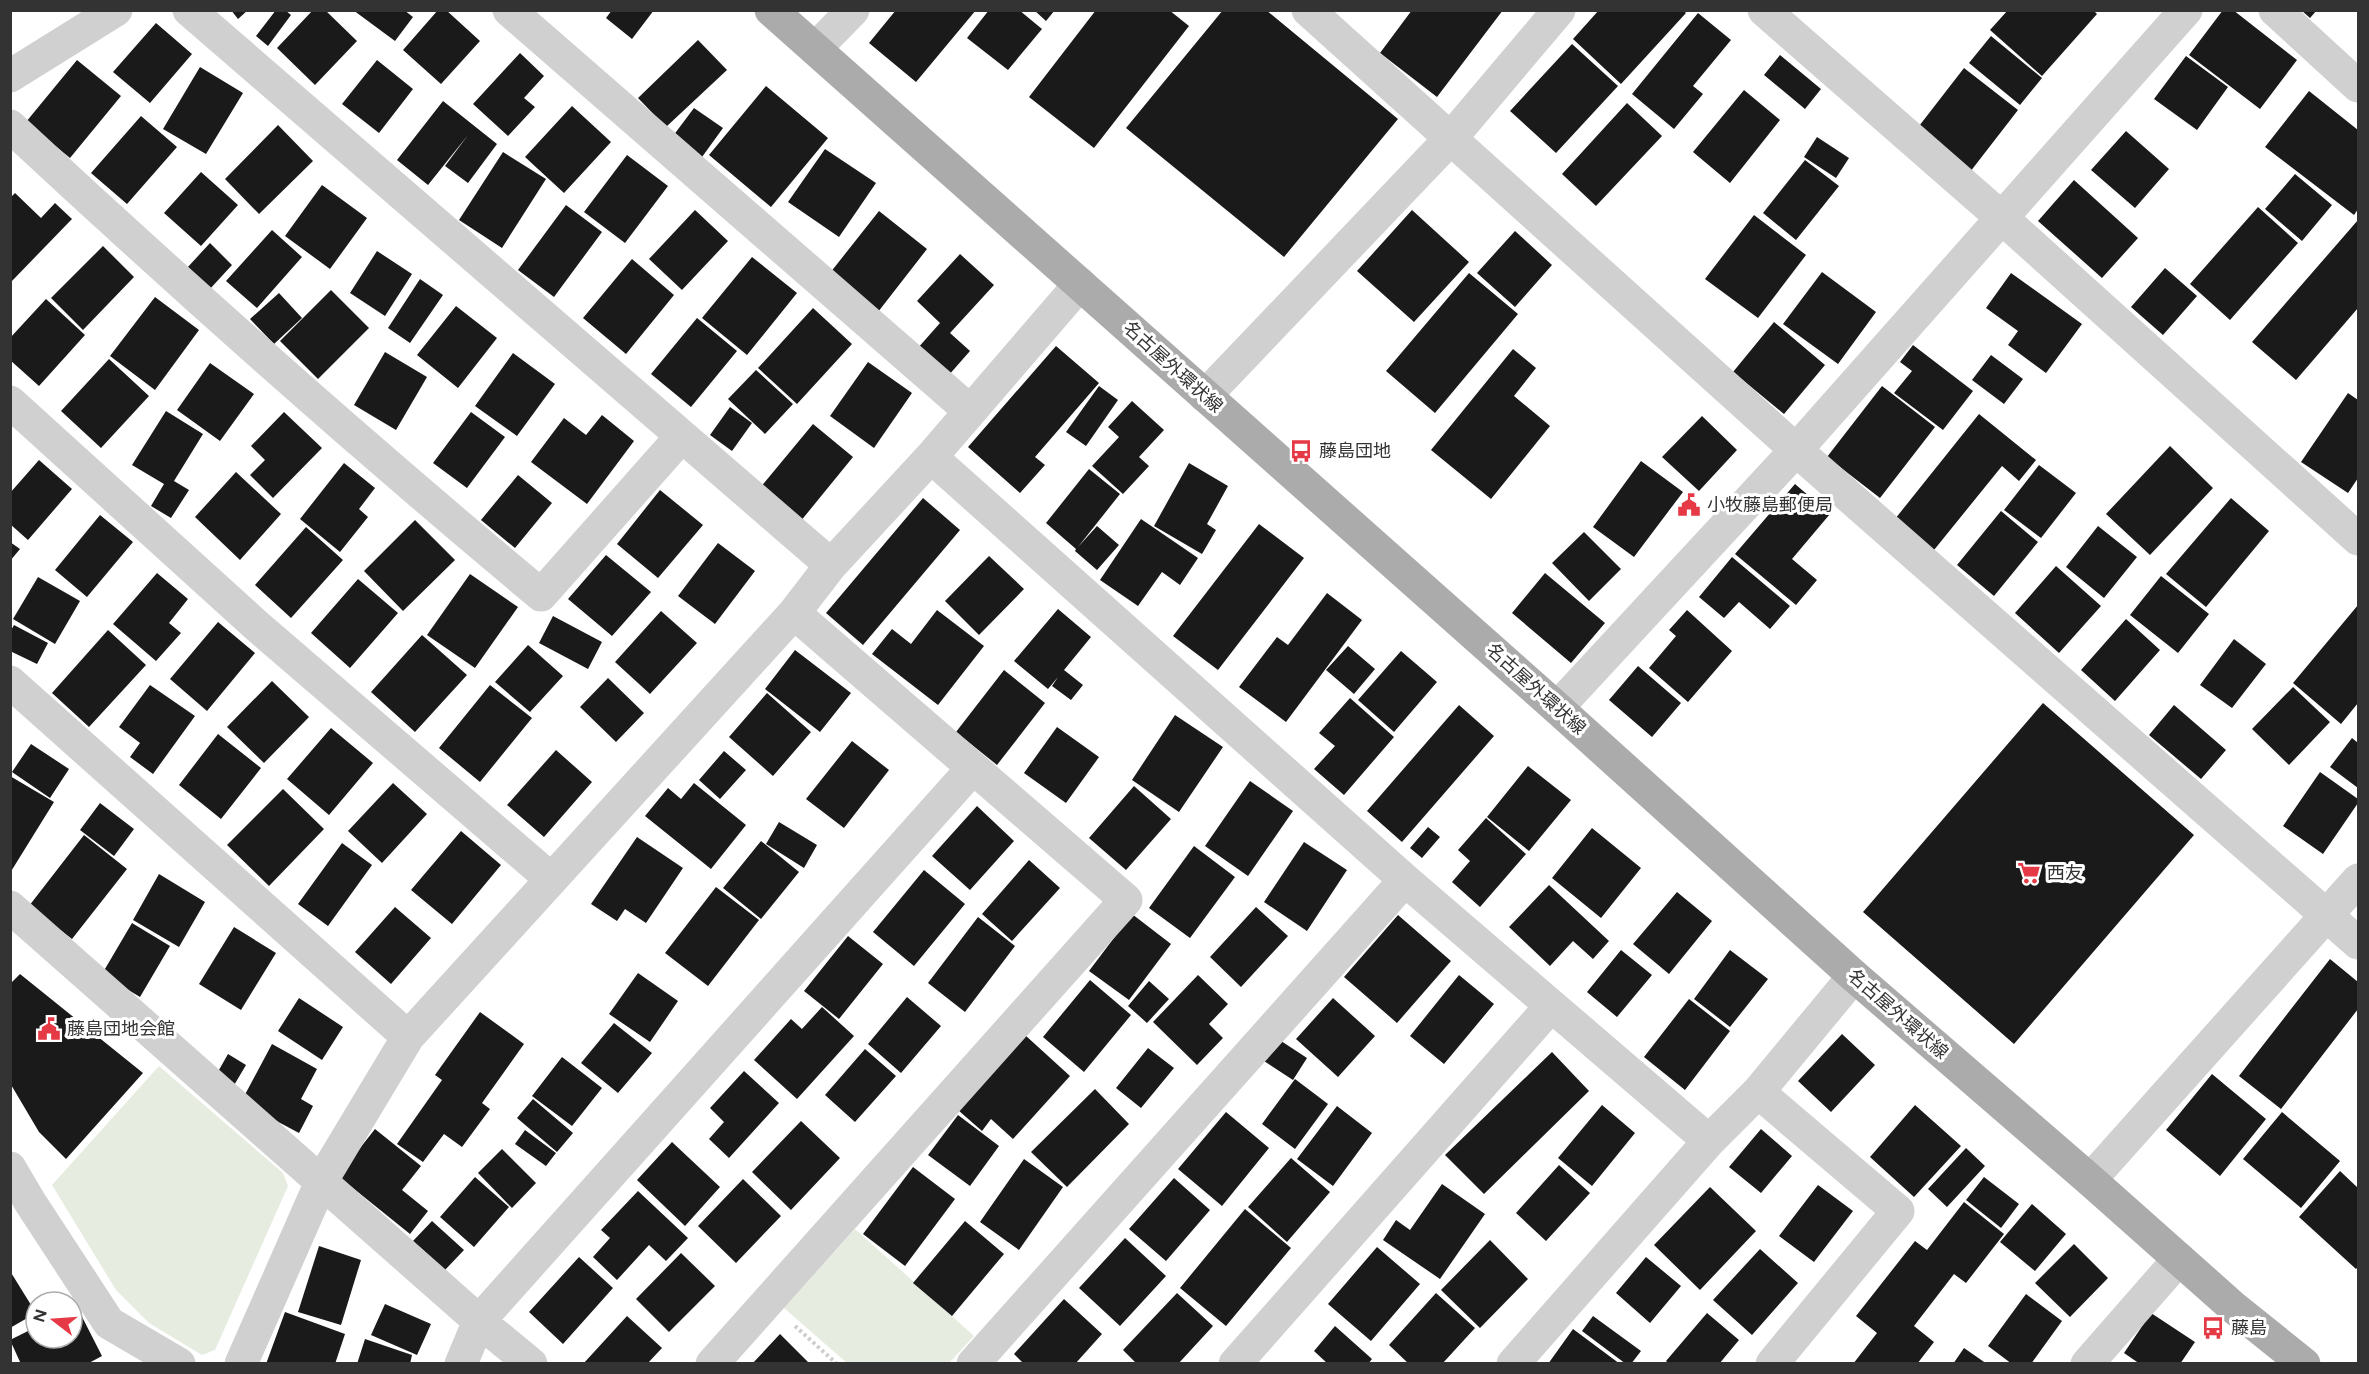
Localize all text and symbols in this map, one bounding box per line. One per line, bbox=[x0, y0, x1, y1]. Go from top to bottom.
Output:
street label: 名古屋外環状線 bbox=[1119, 317, 1227, 417]
bus stop icon: 藤島団地 bbox=[1288, 438, 1314, 464]
place label: 藤島団地 bbox=[1319, 440, 1391, 462]
public building icon: 小牧藤島郵便局 bbox=[1676, 492, 1702, 518]
place label: 小牧藤島郵便局 bbox=[1707, 494, 1833, 516]
street label: 名古屋外環状線 bbox=[1482, 639, 1590, 739]
supermarket icon: 西友 bbox=[2016, 860, 2042, 886]
place label: 西友 bbox=[2047, 862, 2083, 884]
street label: 名古屋外環状線 bbox=[1843, 964, 1953, 1064]
public building icon: 藤島団地会館 bbox=[36, 1016, 62, 1042]
place label: 藤島団地会館 bbox=[67, 1018, 175, 1040]
north arrow bbox=[24, 1290, 84, 1350]
text: N bbox=[29, 1307, 51, 1324]
bus stop icon: 藤島 bbox=[2200, 1315, 2226, 1341]
place label: 藤島 bbox=[2231, 1317, 2267, 1339]

